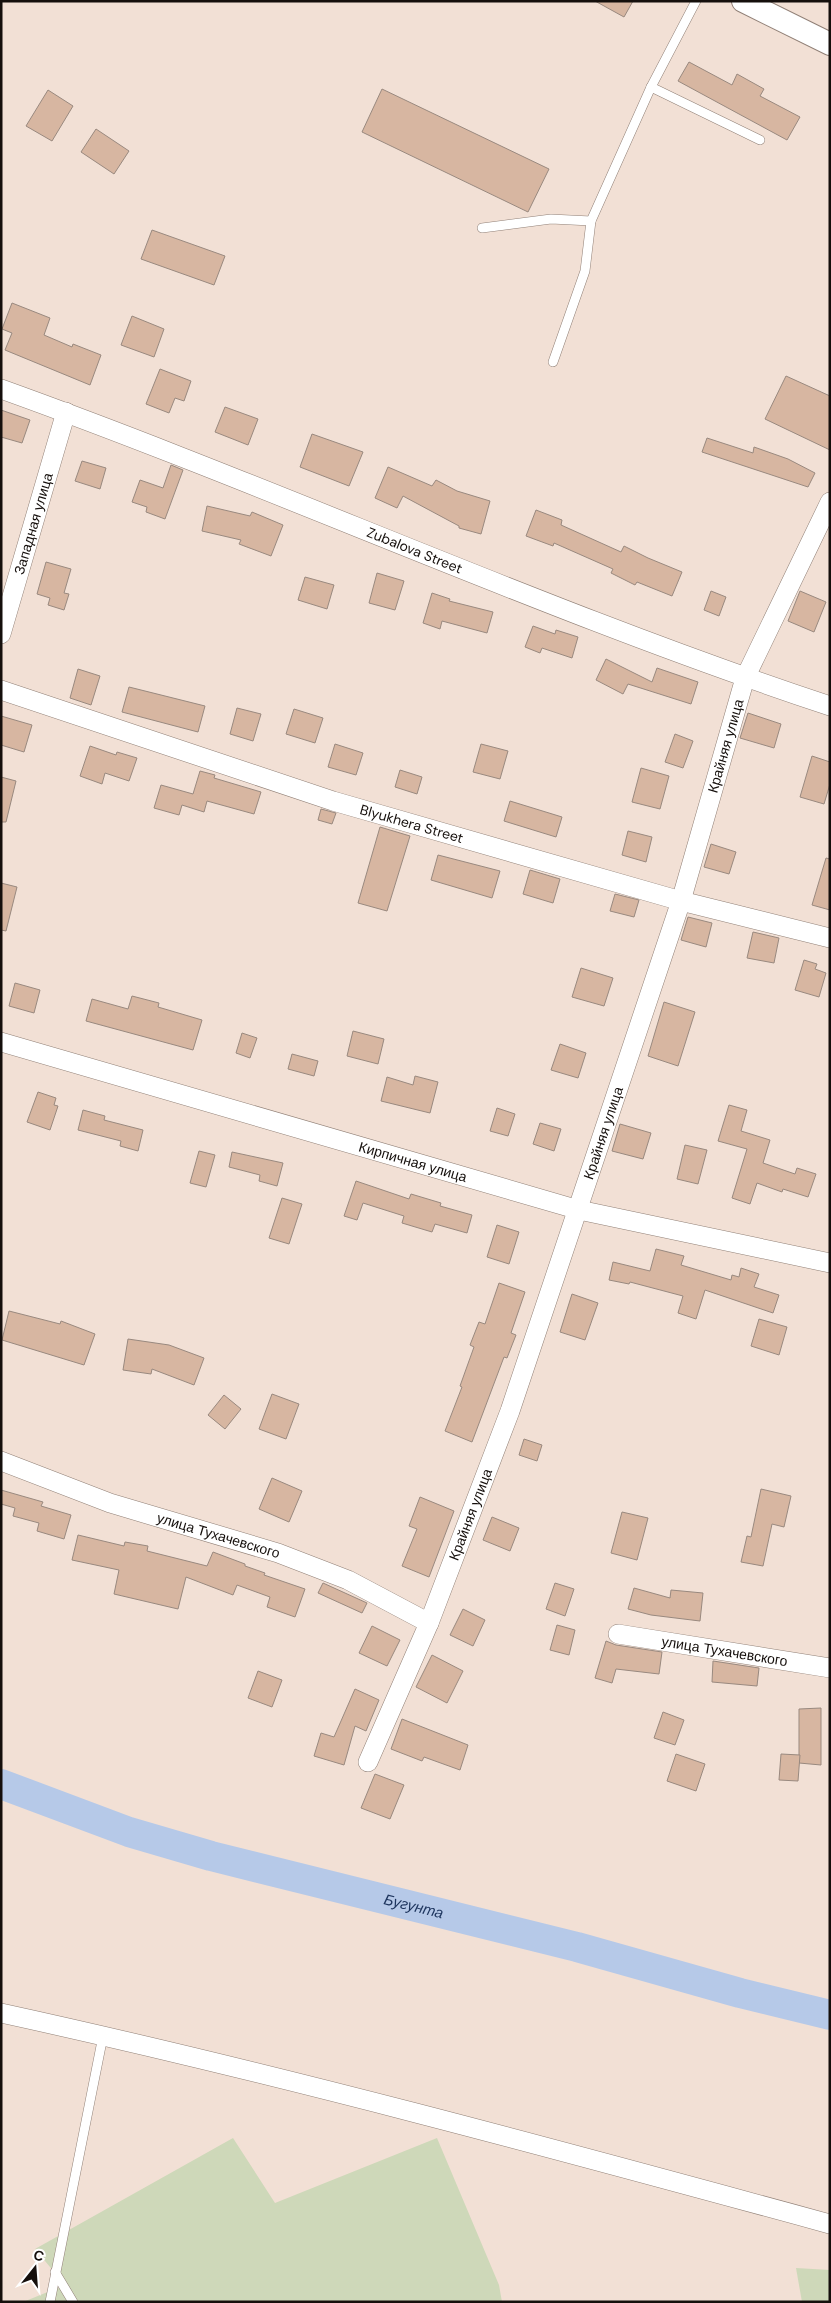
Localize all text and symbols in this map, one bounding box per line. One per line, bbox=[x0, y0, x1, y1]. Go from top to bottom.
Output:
street label: Западная улица bbox=[10, 470, 57, 577]
street label: Zubalova Street bbox=[364, 523, 465, 577]
street label: Крайняя улица bbox=[704, 697, 748, 795]
street label: Blyukhera Street bbox=[358, 800, 466, 847]
street label: Крайняя улица bbox=[579, 1084, 627, 1182]
street label: Кирпичная улица bbox=[357, 1137, 469, 1186]
street label: Крайняя улица bbox=[445, 1466, 496, 1563]
street label: улица Тухачевского bbox=[155, 1508, 282, 1562]
street label: улица Тухачевского bbox=[660, 1632, 789, 1670]
water label: Бугунта bbox=[382, 1889, 446, 1923]
north arrow bbox=[10, 2243, 60, 2293]
text: С bbox=[31, 2245, 46, 2266]

